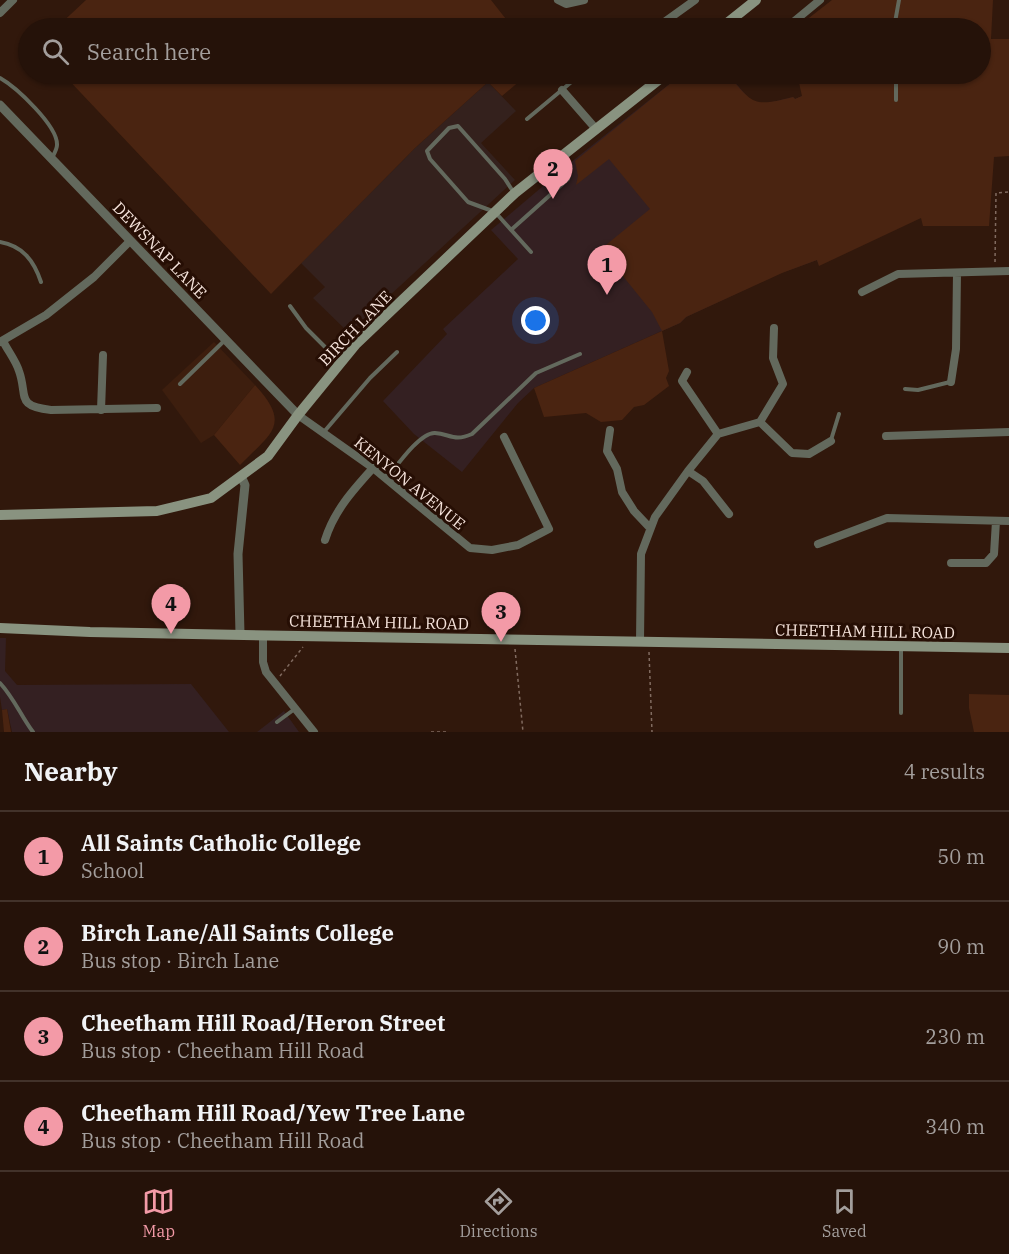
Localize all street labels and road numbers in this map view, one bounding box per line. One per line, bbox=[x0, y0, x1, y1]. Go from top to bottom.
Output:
street label: DEWSNAP LANE bbox=[109, 197, 211, 303]
street label: BIRCH LANE bbox=[314, 286, 396, 370]
street label: KENYON AVENUE bbox=[351, 432, 469, 534]
street label: CHEETHAM HILL ROAD bbox=[289, 610, 469, 634]
street label: CHEETHAM HILL ROAD bbox=[775, 619, 955, 643]

